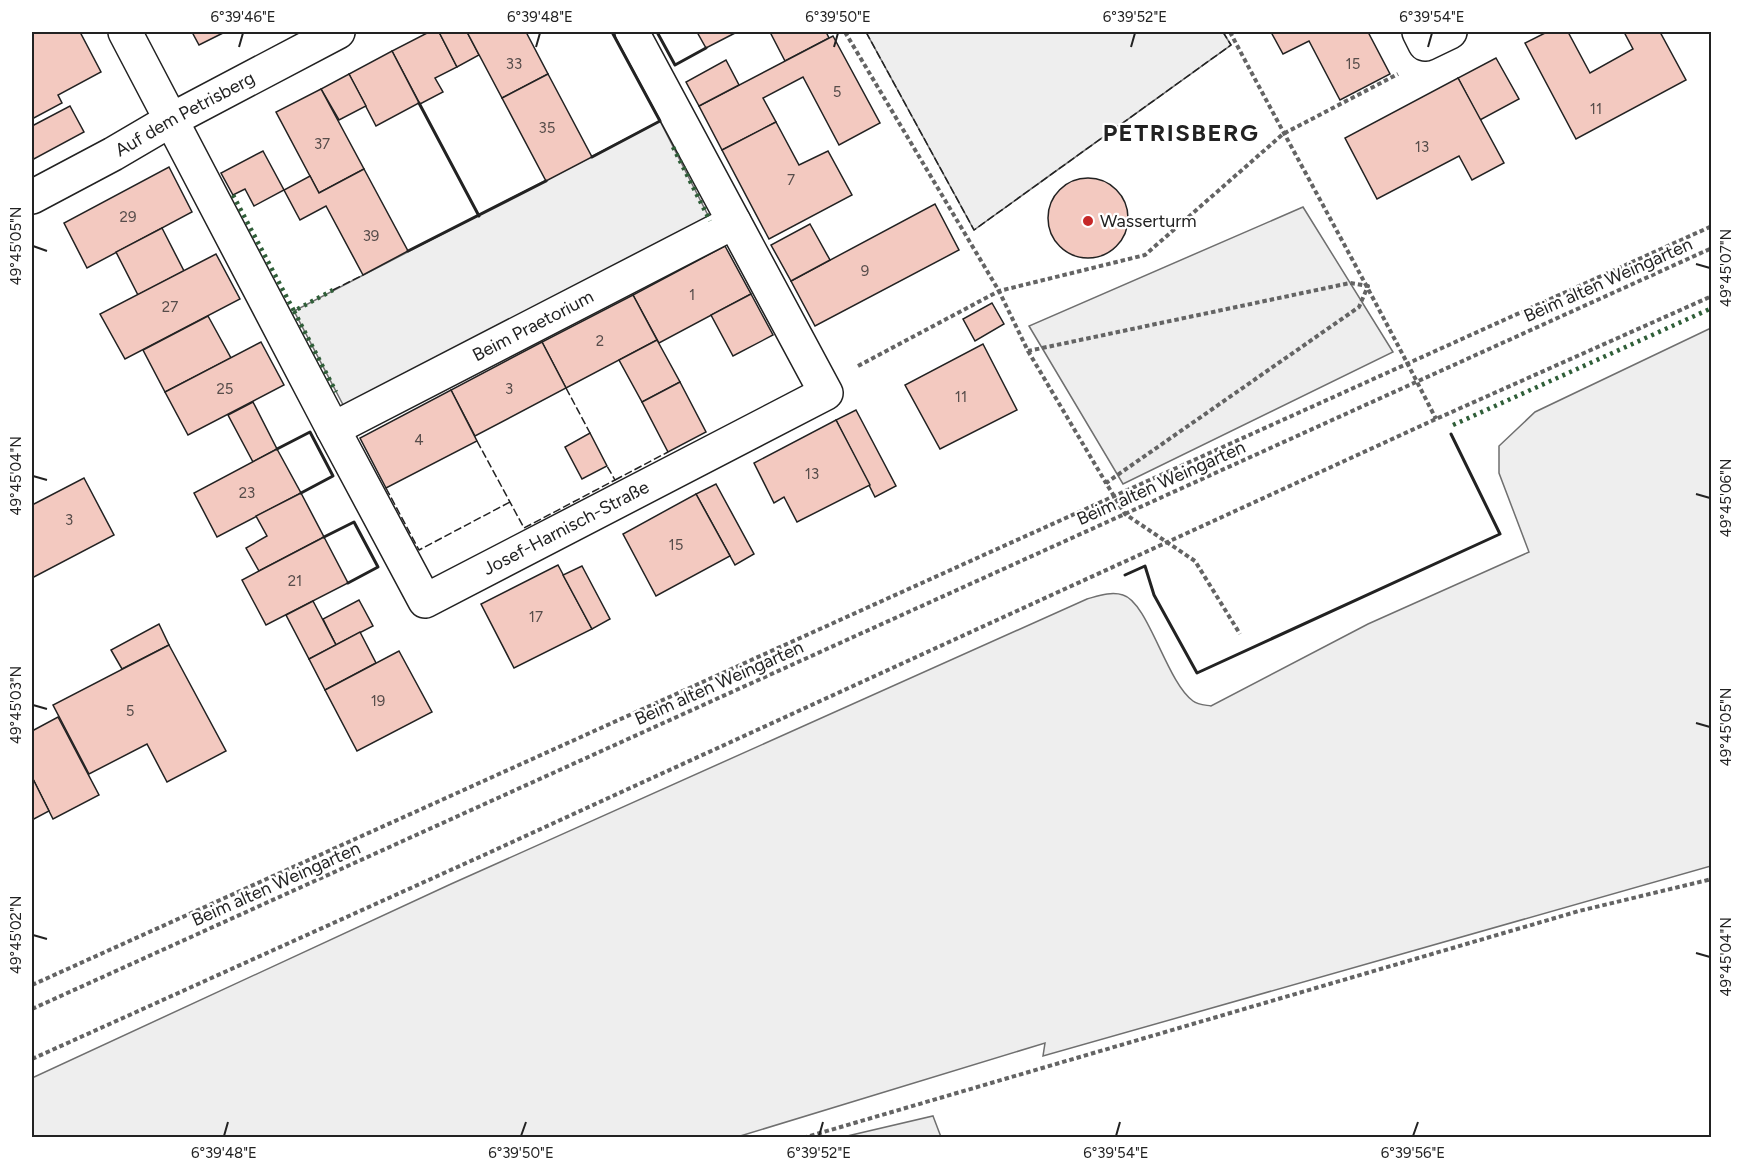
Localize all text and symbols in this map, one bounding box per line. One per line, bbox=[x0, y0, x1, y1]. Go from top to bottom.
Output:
text: 6°39'46"E bbox=[210, 8, 276, 26]
text: 6°39'48"E bbox=[507, 8, 573, 26]
text: 6°39'50"E bbox=[805, 8, 871, 26]
text: 6°39'52"E bbox=[1103, 8, 1167, 26]
text: 6°39'54"E bbox=[1399, 8, 1465, 26]
house number: 33 bbox=[506, 55, 522, 73]
house number: 15 bbox=[1346, 55, 1360, 73]
street label: Auf dem Petrisberg bbox=[111, 67, 259, 161]
house number: 5 bbox=[833, 83, 841, 101]
house number: 11 bbox=[1590, 100, 1602, 118]
district label: PETRISBERG bbox=[1103, 118, 1259, 147]
house number: 35 bbox=[539, 119, 555, 137]
house number: 37 bbox=[314, 135, 330, 153]
house number: 13 bbox=[1415, 138, 1429, 156]
house number: 7 bbox=[787, 171, 795, 189]
text: 49°45'05"N bbox=[7, 207, 25, 285]
house number: 29 bbox=[120, 208, 136, 226]
place label: Wasserturm bbox=[1100, 210, 1197, 232]
marker: Wasserturm bbox=[1081, 214, 1095, 228]
house number: 39 bbox=[363, 227, 379, 245]
text: 49°45'07"N bbox=[1717, 229, 1735, 307]
street label: Beim alten Weingarten bbox=[1520, 233, 1696, 327]
house number: 9 bbox=[861, 262, 869, 280]
street label: Beim Praetorium bbox=[469, 285, 597, 366]
house number: 1 bbox=[689, 286, 695, 304]
house number: 27 bbox=[162, 298, 178, 316]
house number: 2 bbox=[596, 332, 604, 350]
house number: 25 bbox=[216, 380, 234, 398]
house number: 3 bbox=[505, 380, 513, 398]
house number: 11 bbox=[955, 388, 967, 406]
house number: 4 bbox=[414, 431, 424, 449]
text: 49°45'04"N bbox=[7, 436, 25, 516]
street label: Beim alten Weingarten bbox=[1073, 436, 1249, 530]
text: 49°45'06"N bbox=[1717, 459, 1735, 537]
house number: 13 bbox=[805, 465, 819, 483]
street label: Josef-Harnisch-Straße bbox=[479, 476, 653, 580]
house number: 23 bbox=[239, 484, 255, 502]
house number: 3 bbox=[65, 511, 73, 529]
house number: 15 bbox=[669, 536, 683, 554]
house number: 21 bbox=[288, 572, 302, 590]
house number: 17 bbox=[529, 608, 543, 626]
street label: Beim alten Weingarten bbox=[631, 636, 807, 730]
text: 49°45'03"N bbox=[7, 666, 25, 744]
text: 49°45'05"N bbox=[1717, 688, 1735, 766]
house number: 19 bbox=[371, 692, 385, 710]
house number: 5 bbox=[126, 702, 134, 720]
street label: Beim alten Weingarten bbox=[188, 837, 364, 931]
text: 49°45'02"N bbox=[7, 896, 25, 974]
text: 49°45'04"N bbox=[1717, 917, 1735, 997]
text: 6°39'48"E bbox=[191, 1144, 257, 1162]
text: 6°39'50"E bbox=[488, 1144, 554, 1162]
text: 6°39'52"E bbox=[787, 1144, 851, 1162]
text: 6°39'54"E bbox=[1083, 1144, 1149, 1162]
text: 6°39'56"E bbox=[1381, 1144, 1445, 1162]

